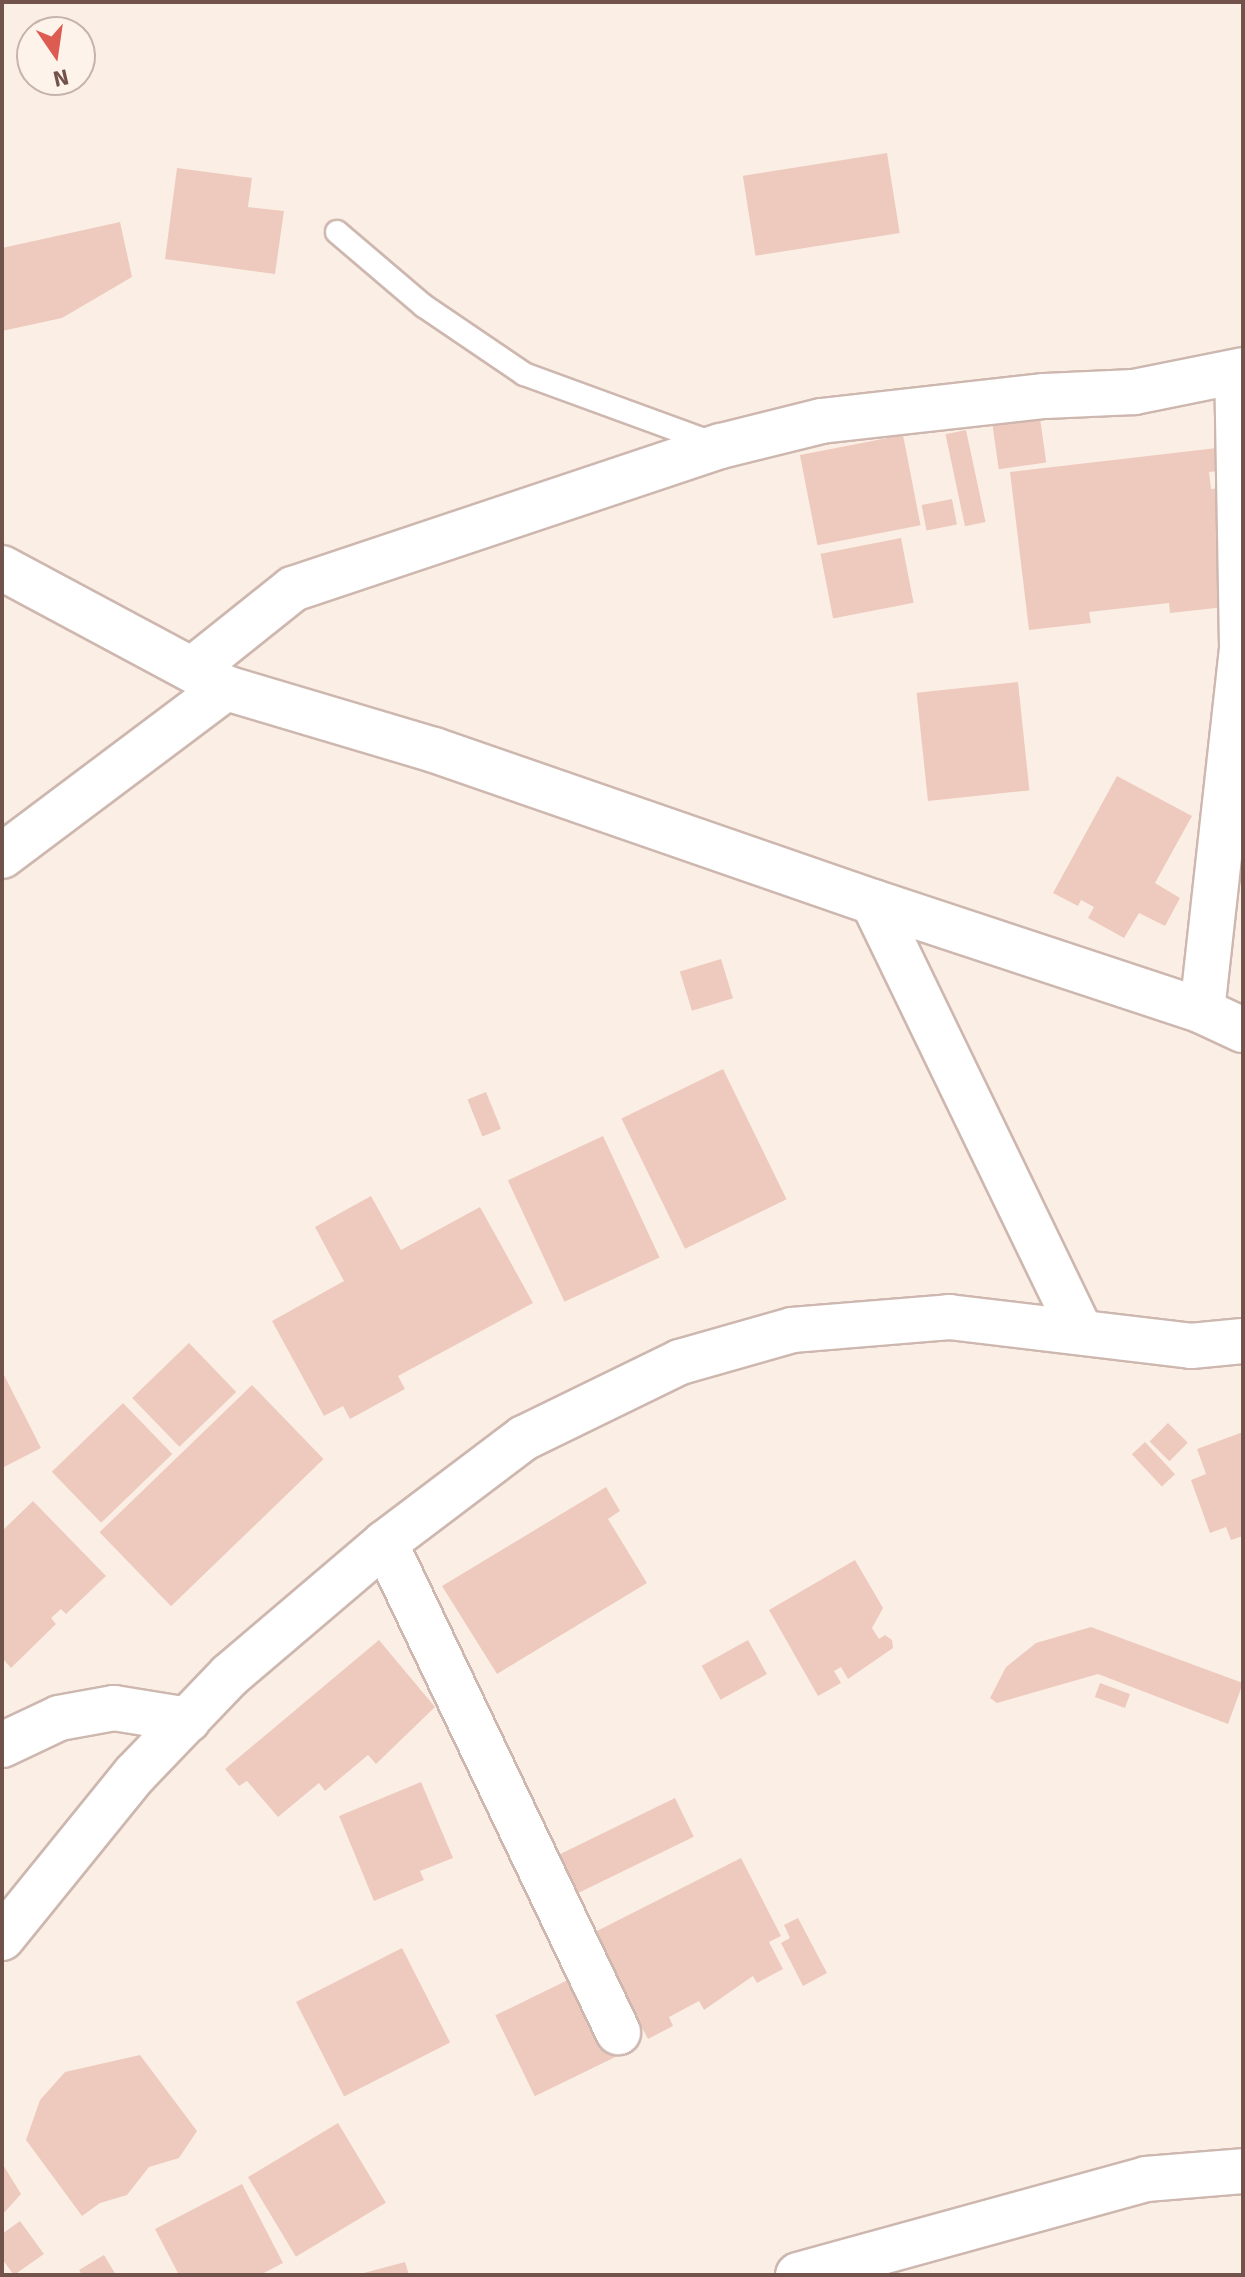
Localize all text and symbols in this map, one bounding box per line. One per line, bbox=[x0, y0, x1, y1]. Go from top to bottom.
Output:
north arrow bbox=[16, 16, 96, 96]
text: N bbox=[51, 63, 72, 93]

